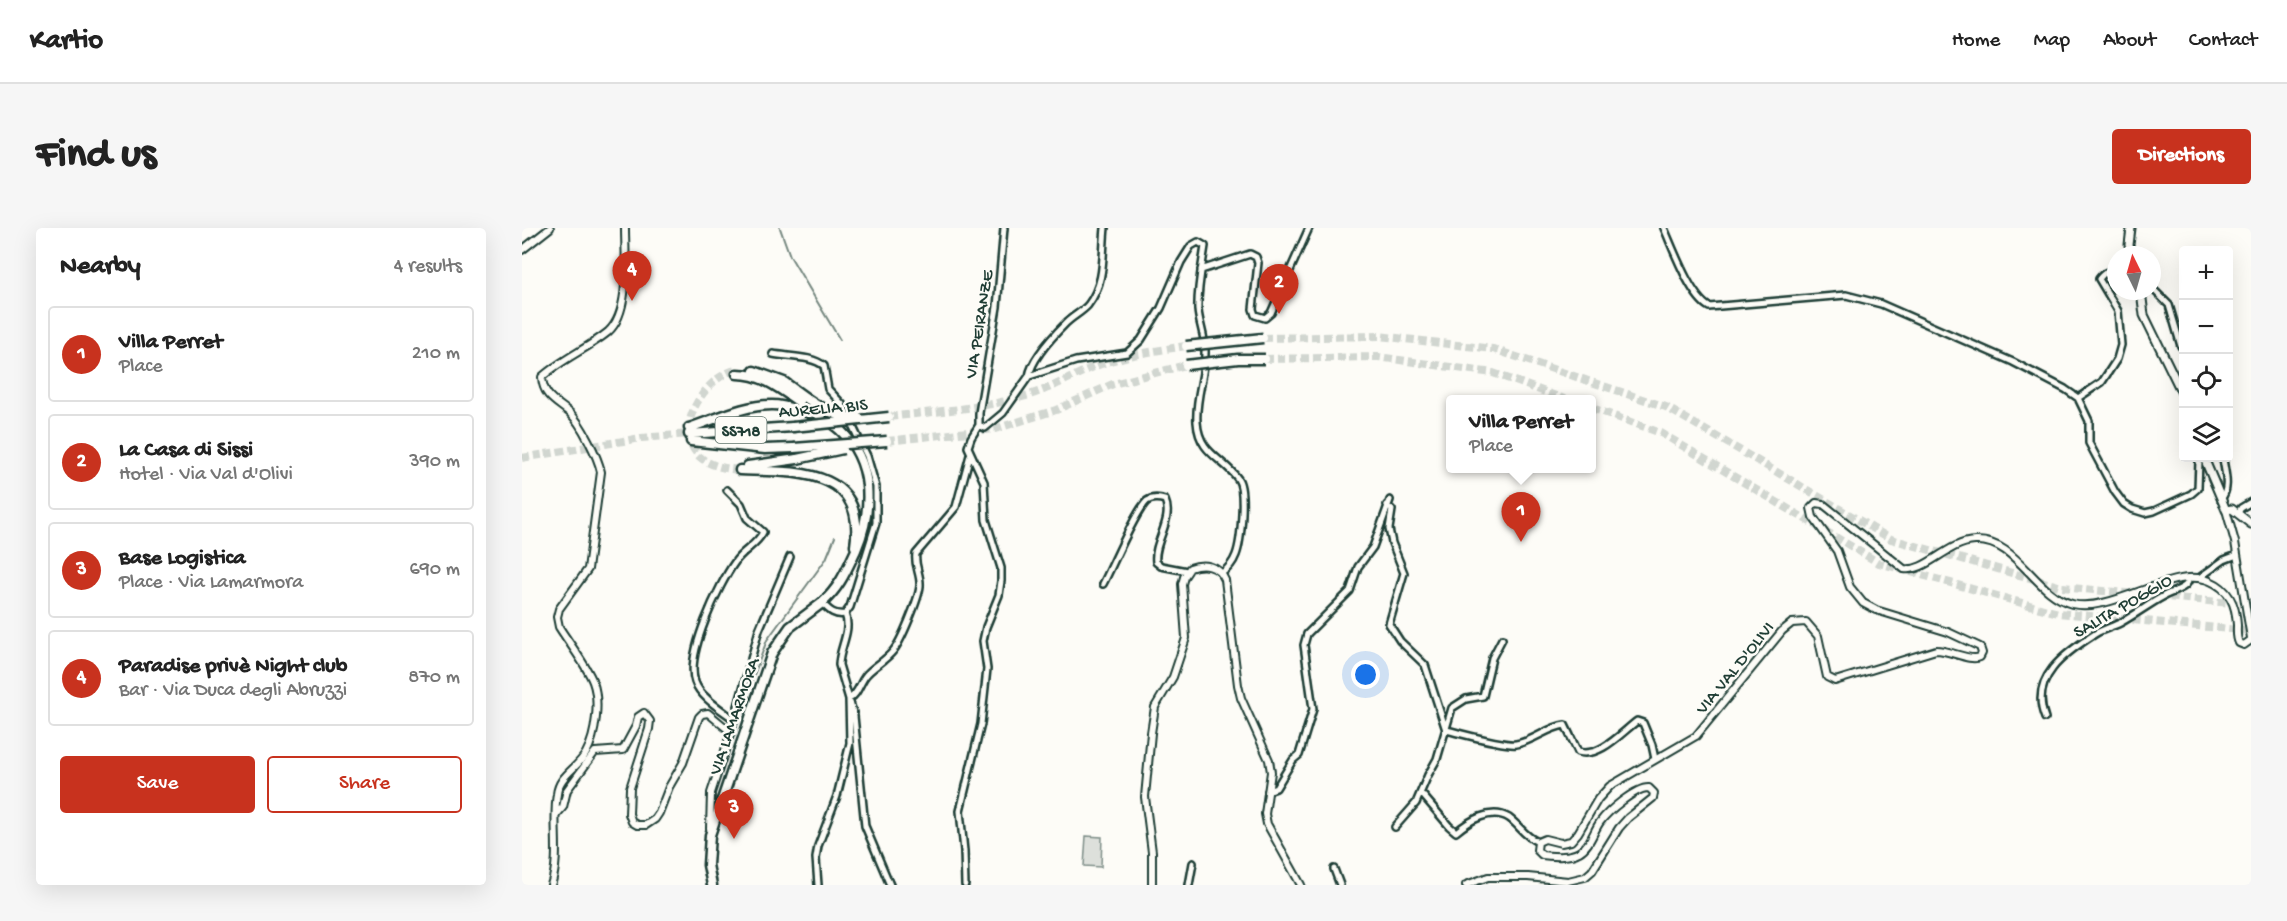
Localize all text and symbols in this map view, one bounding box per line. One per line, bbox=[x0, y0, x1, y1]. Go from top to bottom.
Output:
text: Kartio bbox=[30, 25, 103, 58]
text: Home bbox=[1952, 29, 2000, 54]
text: Map bbox=[2033, 29, 2070, 54]
text: About bbox=[2103, 29, 2156, 54]
text: Contact bbox=[2189, 29, 2257, 54]
button: Directions bbox=[2112, 129, 2251, 184]
text: Find us bbox=[36, 132, 156, 181]
north arrow bbox=[2107, 246, 2161, 300]
map controls bbox=[2179, 246, 2233, 462]
button: + bbox=[2179, 246, 2233, 300]
pin: 4 bbox=[612, 251, 652, 301]
text: Nearby bbox=[60, 252, 141, 283]
text: 4 results bbox=[394, 256, 462, 279]
pin: 2 bbox=[1260, 264, 1299, 314]
street label: VIA PEIRANZE bbox=[961, 268, 1000, 381]
button: − bbox=[2179, 300, 2233, 354]
text: Villa Perret bbox=[119, 330, 223, 356]
text: 1 bbox=[77, 343, 86, 366]
text: 210 m bbox=[412, 343, 460, 366]
button: locate bbox=[2179, 354, 2233, 408]
text: Place bbox=[119, 356, 163, 379]
street label: AURELIA BIS bbox=[778, 395, 869, 424]
popup bbox=[1446, 395, 1596, 473]
button: layers bbox=[2179, 408, 2233, 462]
text: Villa Perret bbox=[1469, 410, 1573, 436]
road number: SS718 bbox=[716, 417, 766, 443]
text: Place bbox=[1469, 436, 1513, 459]
text: La Casa di Sissi bbox=[119, 438, 253, 464]
text: 2 bbox=[77, 451, 86, 474]
text: 390 m bbox=[409, 451, 460, 474]
text: Hotel · Via Val d'Olivi bbox=[119, 464, 293, 487]
pin: 1 bbox=[1502, 492, 1540, 542]
text: Base Logistica bbox=[119, 546, 245, 572]
text: 3 bbox=[76, 559, 87, 582]
text: 690 m bbox=[410, 559, 460, 582]
street label: SALITA POGGIO bbox=[2070, 570, 2176, 644]
text: Place · Via Lamarmora bbox=[119, 572, 303, 595]
street label: VIA VAL D'OLIVI bbox=[1692, 618, 1780, 720]
text: Paradise privè Night club bbox=[119, 654, 347, 680]
street label: VIA LAMARMORA bbox=[705, 654, 766, 779]
your location bbox=[1351, 660, 1380, 689]
text: 4 bbox=[77, 667, 86, 690]
text: 870 m bbox=[408, 667, 460, 690]
text: Bar · Via Duca degli Abruzzi bbox=[119, 680, 347, 703]
button: Save bbox=[60, 756, 255, 813]
button: Share bbox=[267, 756, 462, 813]
pin: 3 bbox=[714, 790, 754, 839]

